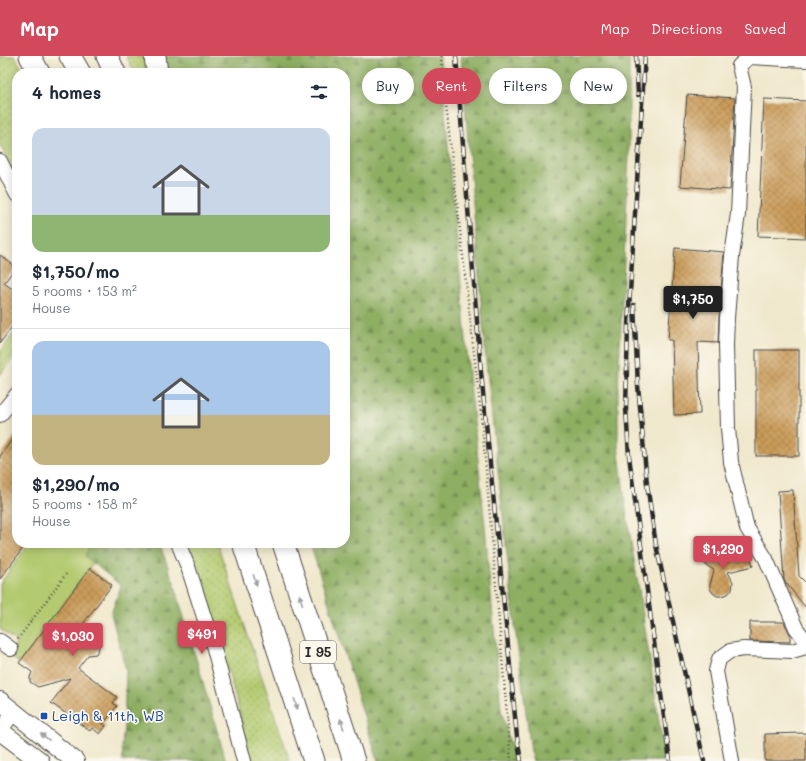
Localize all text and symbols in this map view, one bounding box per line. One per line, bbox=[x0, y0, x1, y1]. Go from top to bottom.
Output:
text: Map bbox=[20, 16, 59, 41]
text: Map bbox=[601, 19, 629, 38]
text: Directions bbox=[651, 19, 722, 38]
text: Saved bbox=[744, 19, 786, 38]
chip: Buy bbox=[362, 68, 414, 104]
chip: Rent bbox=[422, 68, 481, 104]
chip: Filters bbox=[489, 68, 562, 104]
chip: New bbox=[570, 68, 627, 104]
text: 4 homes bbox=[32, 81, 101, 103]
icon: filters bbox=[308, 81, 330, 103]
icon: home bbox=[145, 154, 217, 226]
text: $1,750/mo bbox=[32, 260, 119, 282]
text: 5 rooms · 153 m² bbox=[32, 282, 137, 299]
pin: $1,750 bbox=[660, 286, 726, 320]
text: $1,750 bbox=[673, 290, 713, 307]
text: House bbox=[32, 299, 70, 316]
icon: home bbox=[145, 367, 217, 439]
text: $1,290/mo bbox=[32, 473, 120, 495]
text: 5 rooms · 158 m² bbox=[32, 495, 137, 512]
text: House bbox=[32, 512, 70, 529]
pin: $1,290 bbox=[690, 536, 756, 570]
text: $1,290 bbox=[702, 540, 744, 557]
one-way arrow bbox=[252, 574, 258, 586]
one-way arrow bbox=[298, 594, 304, 606]
pin: $491 bbox=[178, 621, 226, 655]
pin: $1,030 bbox=[40, 623, 106, 657]
text: $491 bbox=[187, 625, 217, 642]
text: $1,030 bbox=[52, 627, 94, 644]
road number: I 95 bbox=[300, 641, 336, 663]
one-way arrow bbox=[293, 698, 299, 710]
place label: Leigh & 11th, WB bbox=[52, 706, 164, 725]
marker: Leigh & 11th, WB bbox=[39, 711, 49, 721]
one-way arrow bbox=[339, 718, 345, 730]
one-way arrow bbox=[39, 733, 50, 741]

